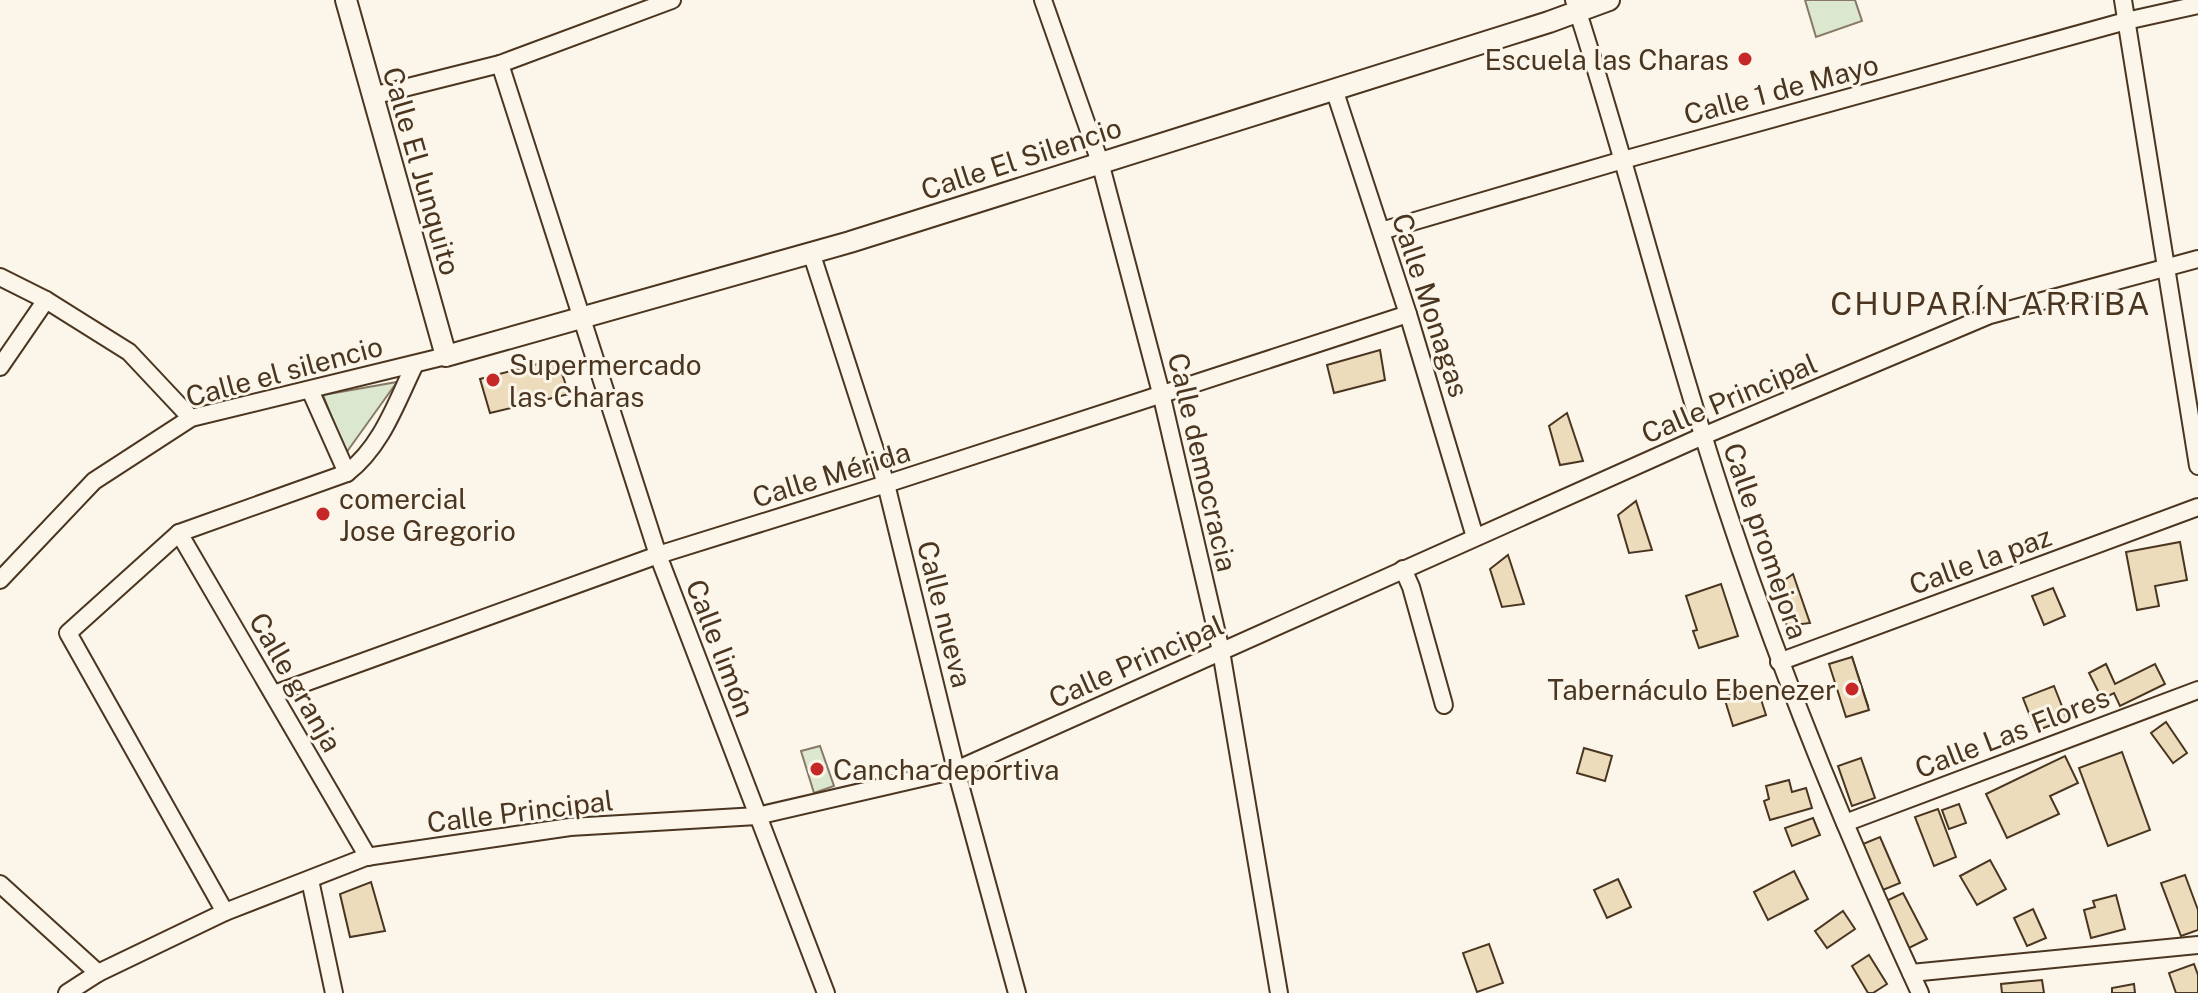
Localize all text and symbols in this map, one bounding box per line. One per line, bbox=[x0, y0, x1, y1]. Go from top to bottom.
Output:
place label: Escuela las Charas bbox=[1484, 43, 1729, 76]
street label: Calle 1 de Mayo bbox=[1680, 47, 1882, 131]
marker: Escuela las Charas bbox=[1736, 50, 1754, 68]
street label: Calle El Junquito bbox=[376, 63, 468, 279]
street label: Calle El Silencio bbox=[917, 110, 1125, 206]
street label: Calle Monagas bbox=[1386, 209, 1476, 401]
district label: CHUPARÍN ARRIBA bbox=[1830, 285, 2152, 322]
street label: Calle el silencio bbox=[182, 329, 386, 413]
street label: Calle Principal bbox=[1636, 346, 1822, 450]
place label: Supermercado las Charas bbox=[509, 348, 702, 413]
street label: Calle democracia bbox=[1162, 349, 1244, 575]
marker: Supermercado las Charas bbox=[484, 371, 502, 389]
street label: Calle Mérida bbox=[748, 434, 914, 514]
street label: Calle promejora bbox=[1717, 439, 1815, 643]
place label: comercial Jose Gregorio bbox=[339, 482, 516, 547]
marker: comercial Jose Gregorio bbox=[314, 505, 332, 523]
street label: Calle la paz bbox=[1904, 519, 2056, 601]
street label: Calle nueva bbox=[911, 537, 979, 691]
street label: Calle limón bbox=[680, 575, 762, 721]
street label: Calle granja bbox=[243, 607, 349, 757]
street label: Calle Principal bbox=[1044, 608, 1228, 714]
place label: Tabernáculo Ebenezer bbox=[1547, 673, 1836, 706]
marker: Tabernáculo Ebenezer bbox=[1843, 680, 1861, 698]
street label: Calle Las Flores bbox=[1910, 680, 2114, 784]
place label: Cancha deportiva bbox=[833, 753, 1059, 786]
marker: Cancha deportiva bbox=[808, 760, 826, 778]
street label: Calle Principal bbox=[425, 783, 615, 839]

